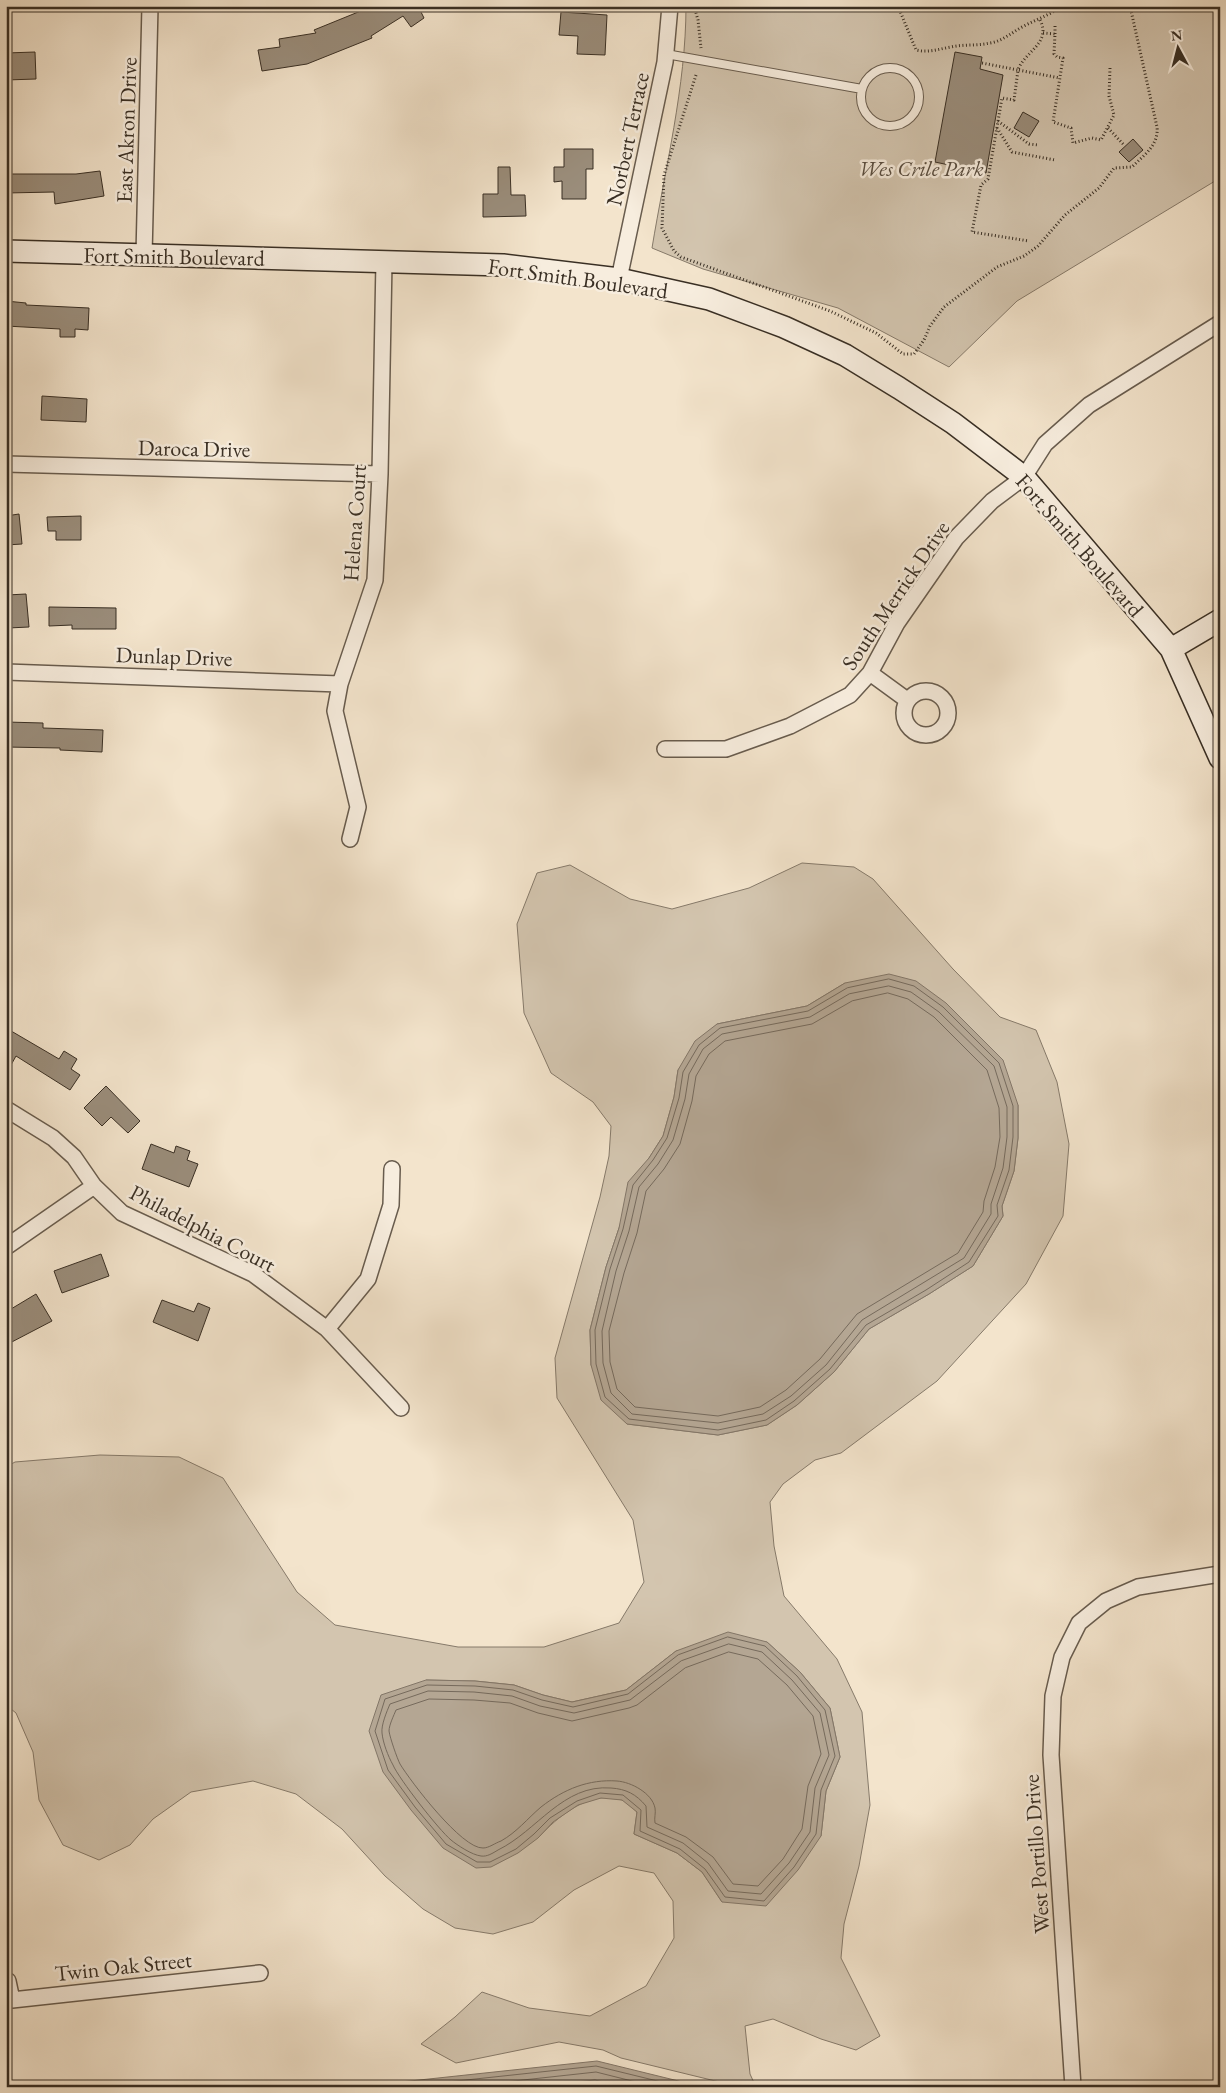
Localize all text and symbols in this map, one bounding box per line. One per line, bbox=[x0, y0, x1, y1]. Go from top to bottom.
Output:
north arrow bbox=[1154, 22, 1204, 72]
text: N bbox=[1170, 25, 1184, 45]
street label: East Akron Drive bbox=[109, 56, 144, 203]
street label: Norbert Terrace bbox=[599, 69, 656, 209]
park label: Wes Crile Park bbox=[858, 154, 984, 183]
street label: Fort Smith Boulevard bbox=[83, 240, 266, 273]
street label: Fort Smith Boulevard bbox=[486, 252, 671, 306]
street label: Daroca Drive bbox=[138, 433, 251, 464]
street label: Helena Court bbox=[336, 463, 373, 583]
street label: Fort Smith Boulevard bbox=[1009, 467, 1151, 624]
street label: South Merrick Drive bbox=[835, 515, 956, 676]
street label: Dunlap Drive bbox=[115, 640, 233, 673]
street label: Philadelphia Court bbox=[125, 1178, 281, 1279]
street label: West Portillo Drive bbox=[1016, 1773, 1057, 1934]
street label: Twin Oak Street bbox=[53, 1945, 193, 1988]

